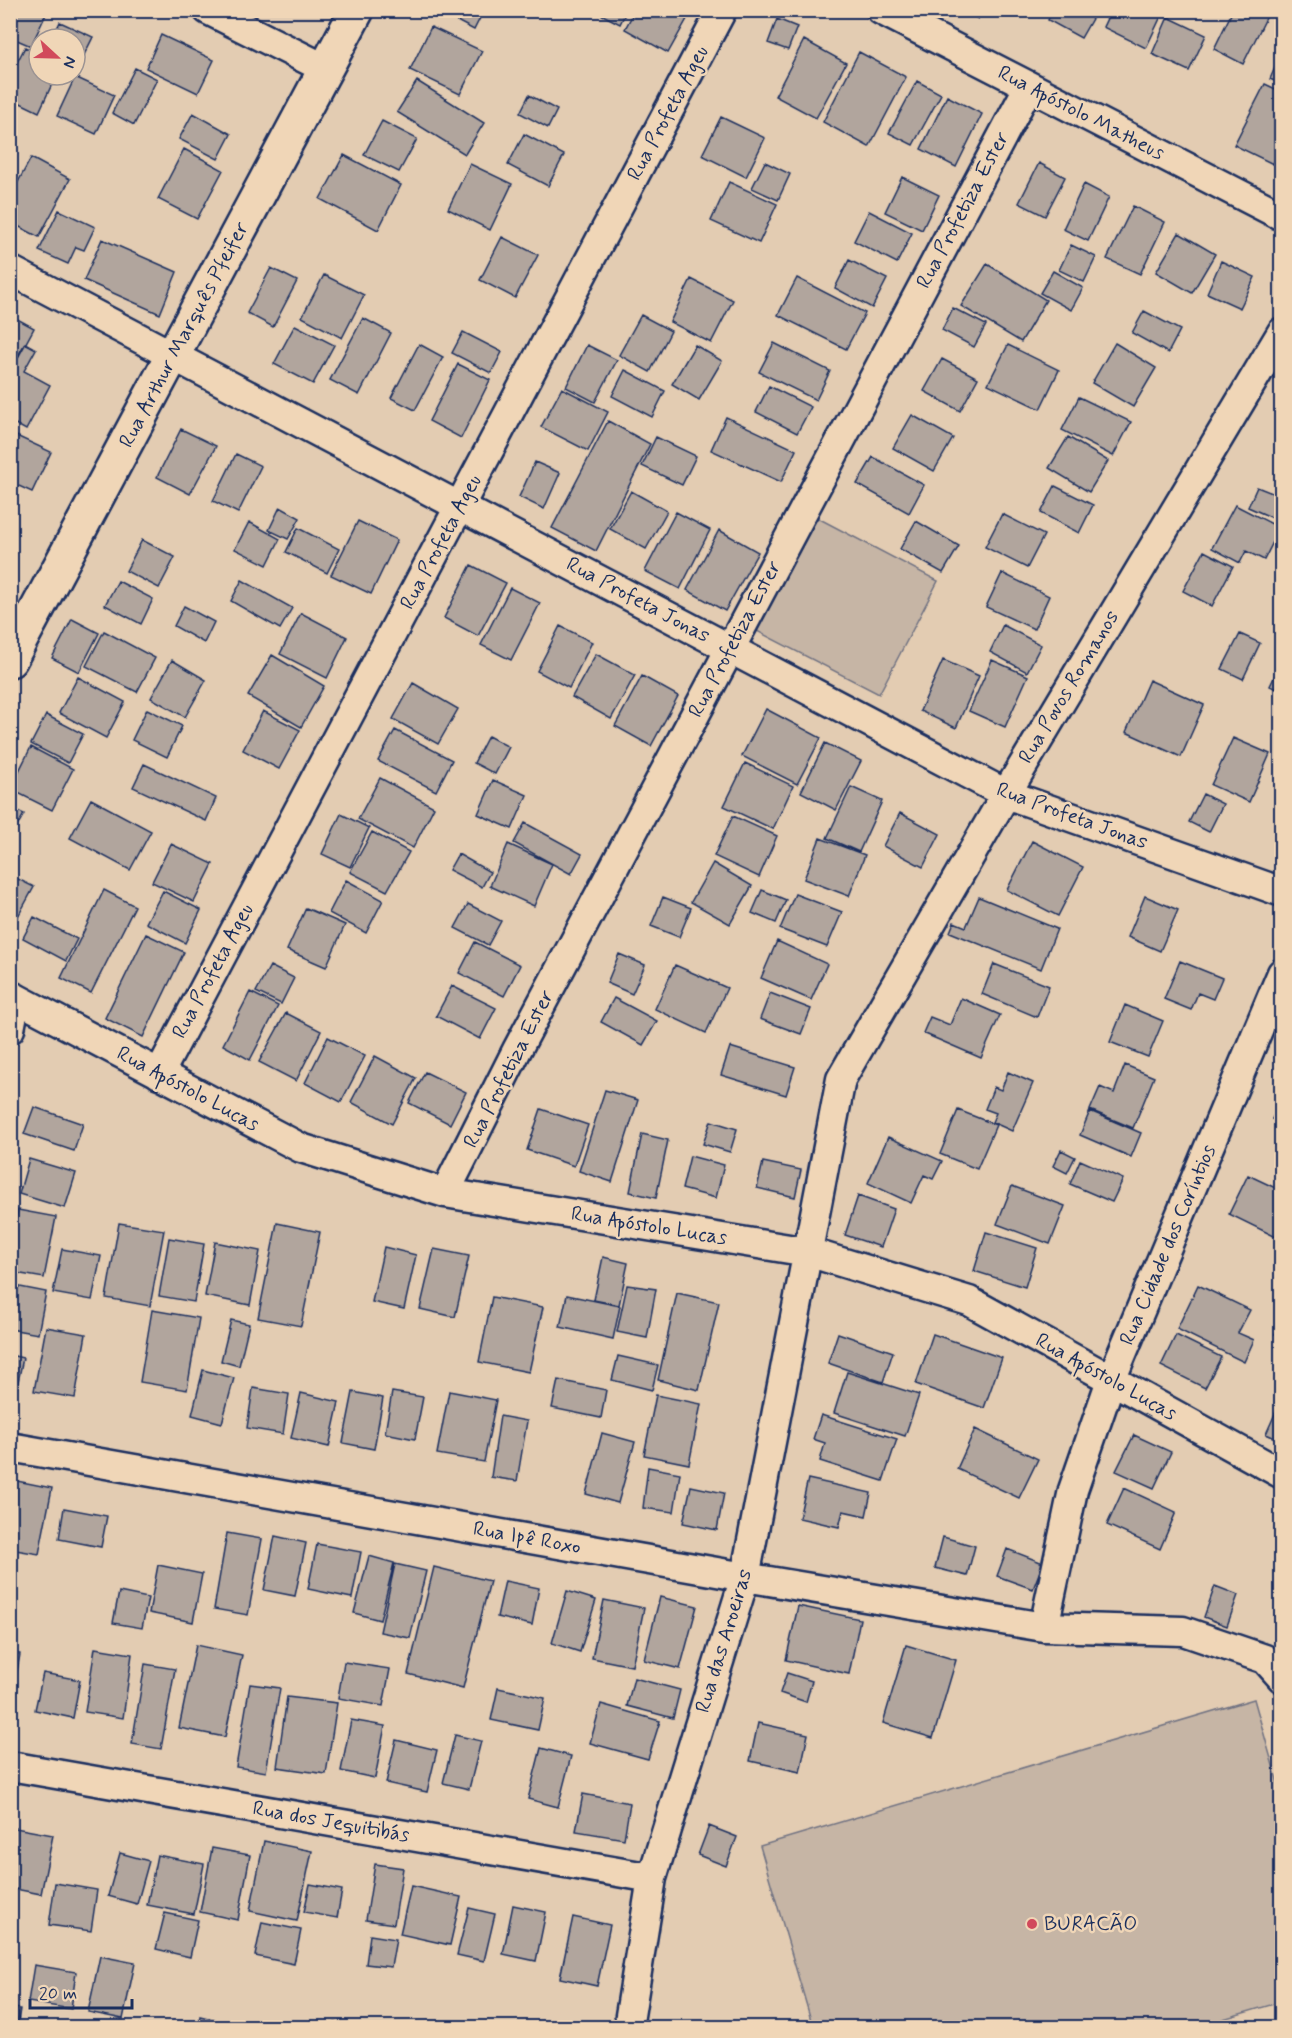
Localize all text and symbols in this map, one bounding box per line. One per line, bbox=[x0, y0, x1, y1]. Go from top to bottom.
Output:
north arrow bbox=[27, 27, 87, 87]
street label: Rua Profeta Ageu bbox=[621, 41, 715, 185]
text: N bbox=[58, 53, 81, 71]
street label: Rua Apóstolo Matheus bbox=[992, 59, 1169, 168]
street label: Rua Profetiza Ester bbox=[910, 126, 1016, 293]
street label: Rua Arthur Marquês Pfeifer bbox=[112, 217, 256, 453]
street label: Rua Profeta Ageu bbox=[394, 470, 488, 614]
street label: Rua Profeta Jonas bbox=[561, 550, 715, 650]
street label: Rua Profetiza Ester bbox=[682, 555, 788, 722]
street label: Rua Povos Romanos bbox=[1012, 605, 1126, 769]
street label: Rua Profeta Jonas bbox=[992, 776, 1152, 856]
street label: Rua Profeta Ageu bbox=[166, 899, 260, 1043]
street label: Rua Profetiza Ester bbox=[457, 985, 561, 1153]
street label: Rua Apóstolo Lucas bbox=[111, 1040, 264, 1139]
street label: Rua Cidade dos Coríntios bbox=[1113, 1140, 1223, 1350]
street label: Rua Apóstolo Lucas bbox=[569, 1200, 729, 1253]
street label: Rua Apóstolo Lucas bbox=[1030, 1327, 1182, 1428]
street label: Rua Ipê Roxo bbox=[471, 1515, 583, 1561]
street label: Rua das Aroeiras bbox=[689, 1566, 759, 1716]
street label: Rua dos Jequitibás bbox=[250, 1794, 412, 1850]
place label: BURACÃO bbox=[1044, 1910, 1137, 1938]
marker: BURACÃO bbox=[1025, 1917, 1039, 1931]
scale bar bbox=[30, 1972, 132, 2010]
text: 20 m bbox=[39, 1982, 77, 2006]

